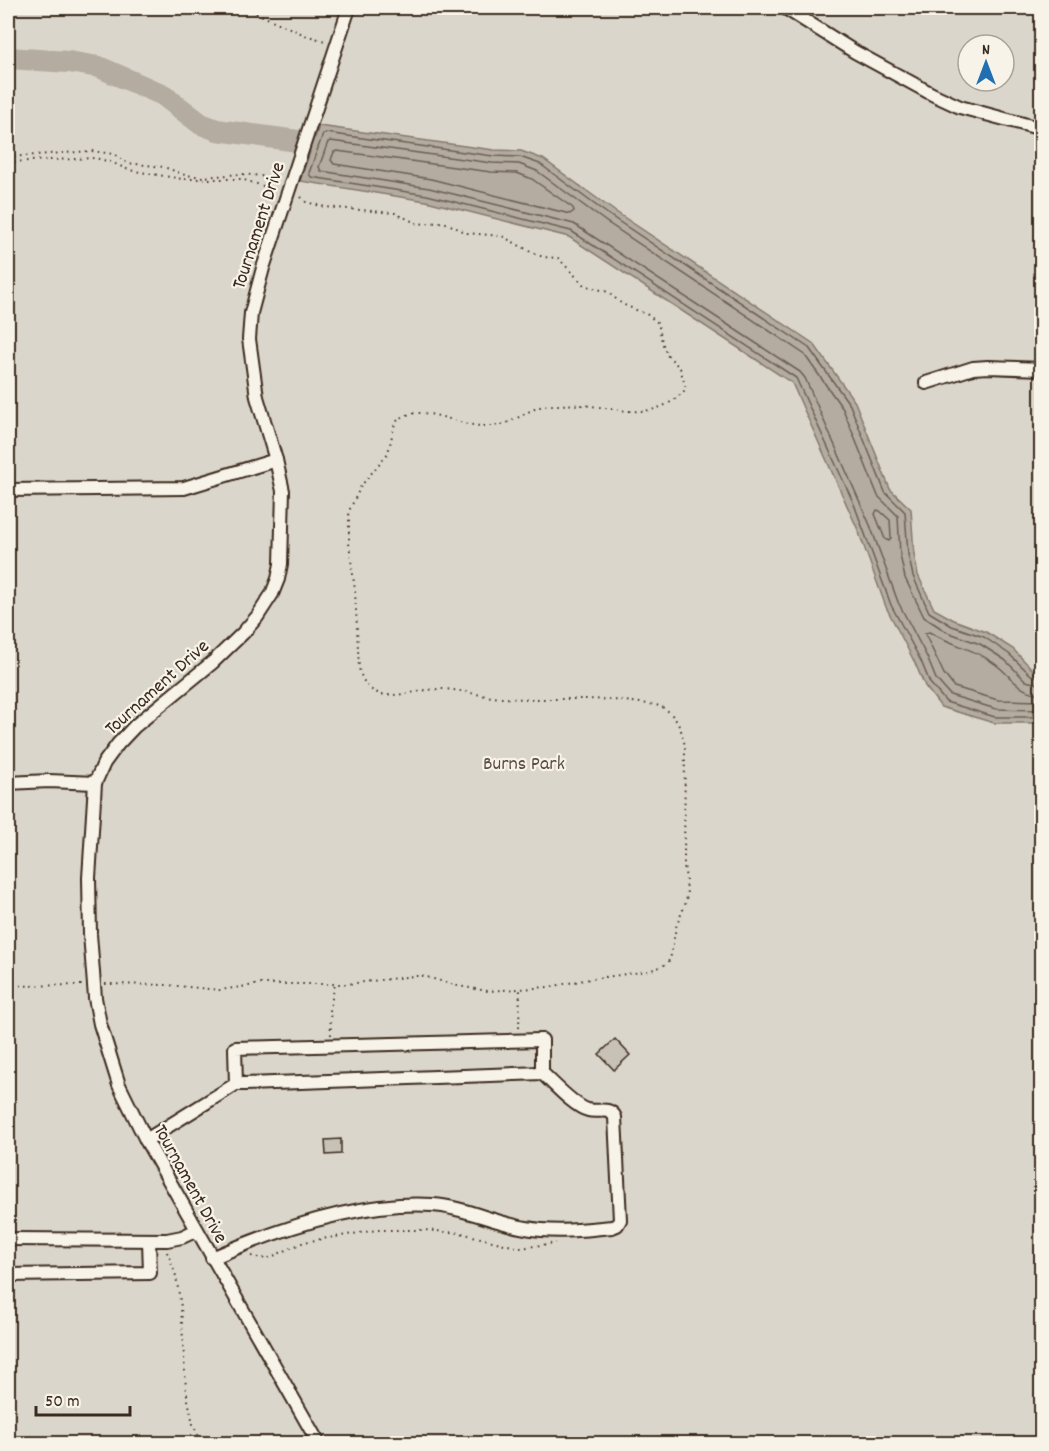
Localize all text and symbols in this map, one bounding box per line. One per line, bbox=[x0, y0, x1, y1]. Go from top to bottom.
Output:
north arrow bbox=[956, 33, 1016, 93]
text: N bbox=[982, 39, 990, 62]
street label: Tournament Drive bbox=[226, 159, 294, 293]
street label: Tournament Drive bbox=[100, 634, 217, 743]
park label: Burns Park bbox=[483, 751, 565, 779]
street label: Tournament Drive bbox=[145, 1120, 234, 1249]
scale bar bbox=[36, 1379, 130, 1417]
text: 50 m bbox=[45, 1390, 80, 1415]

